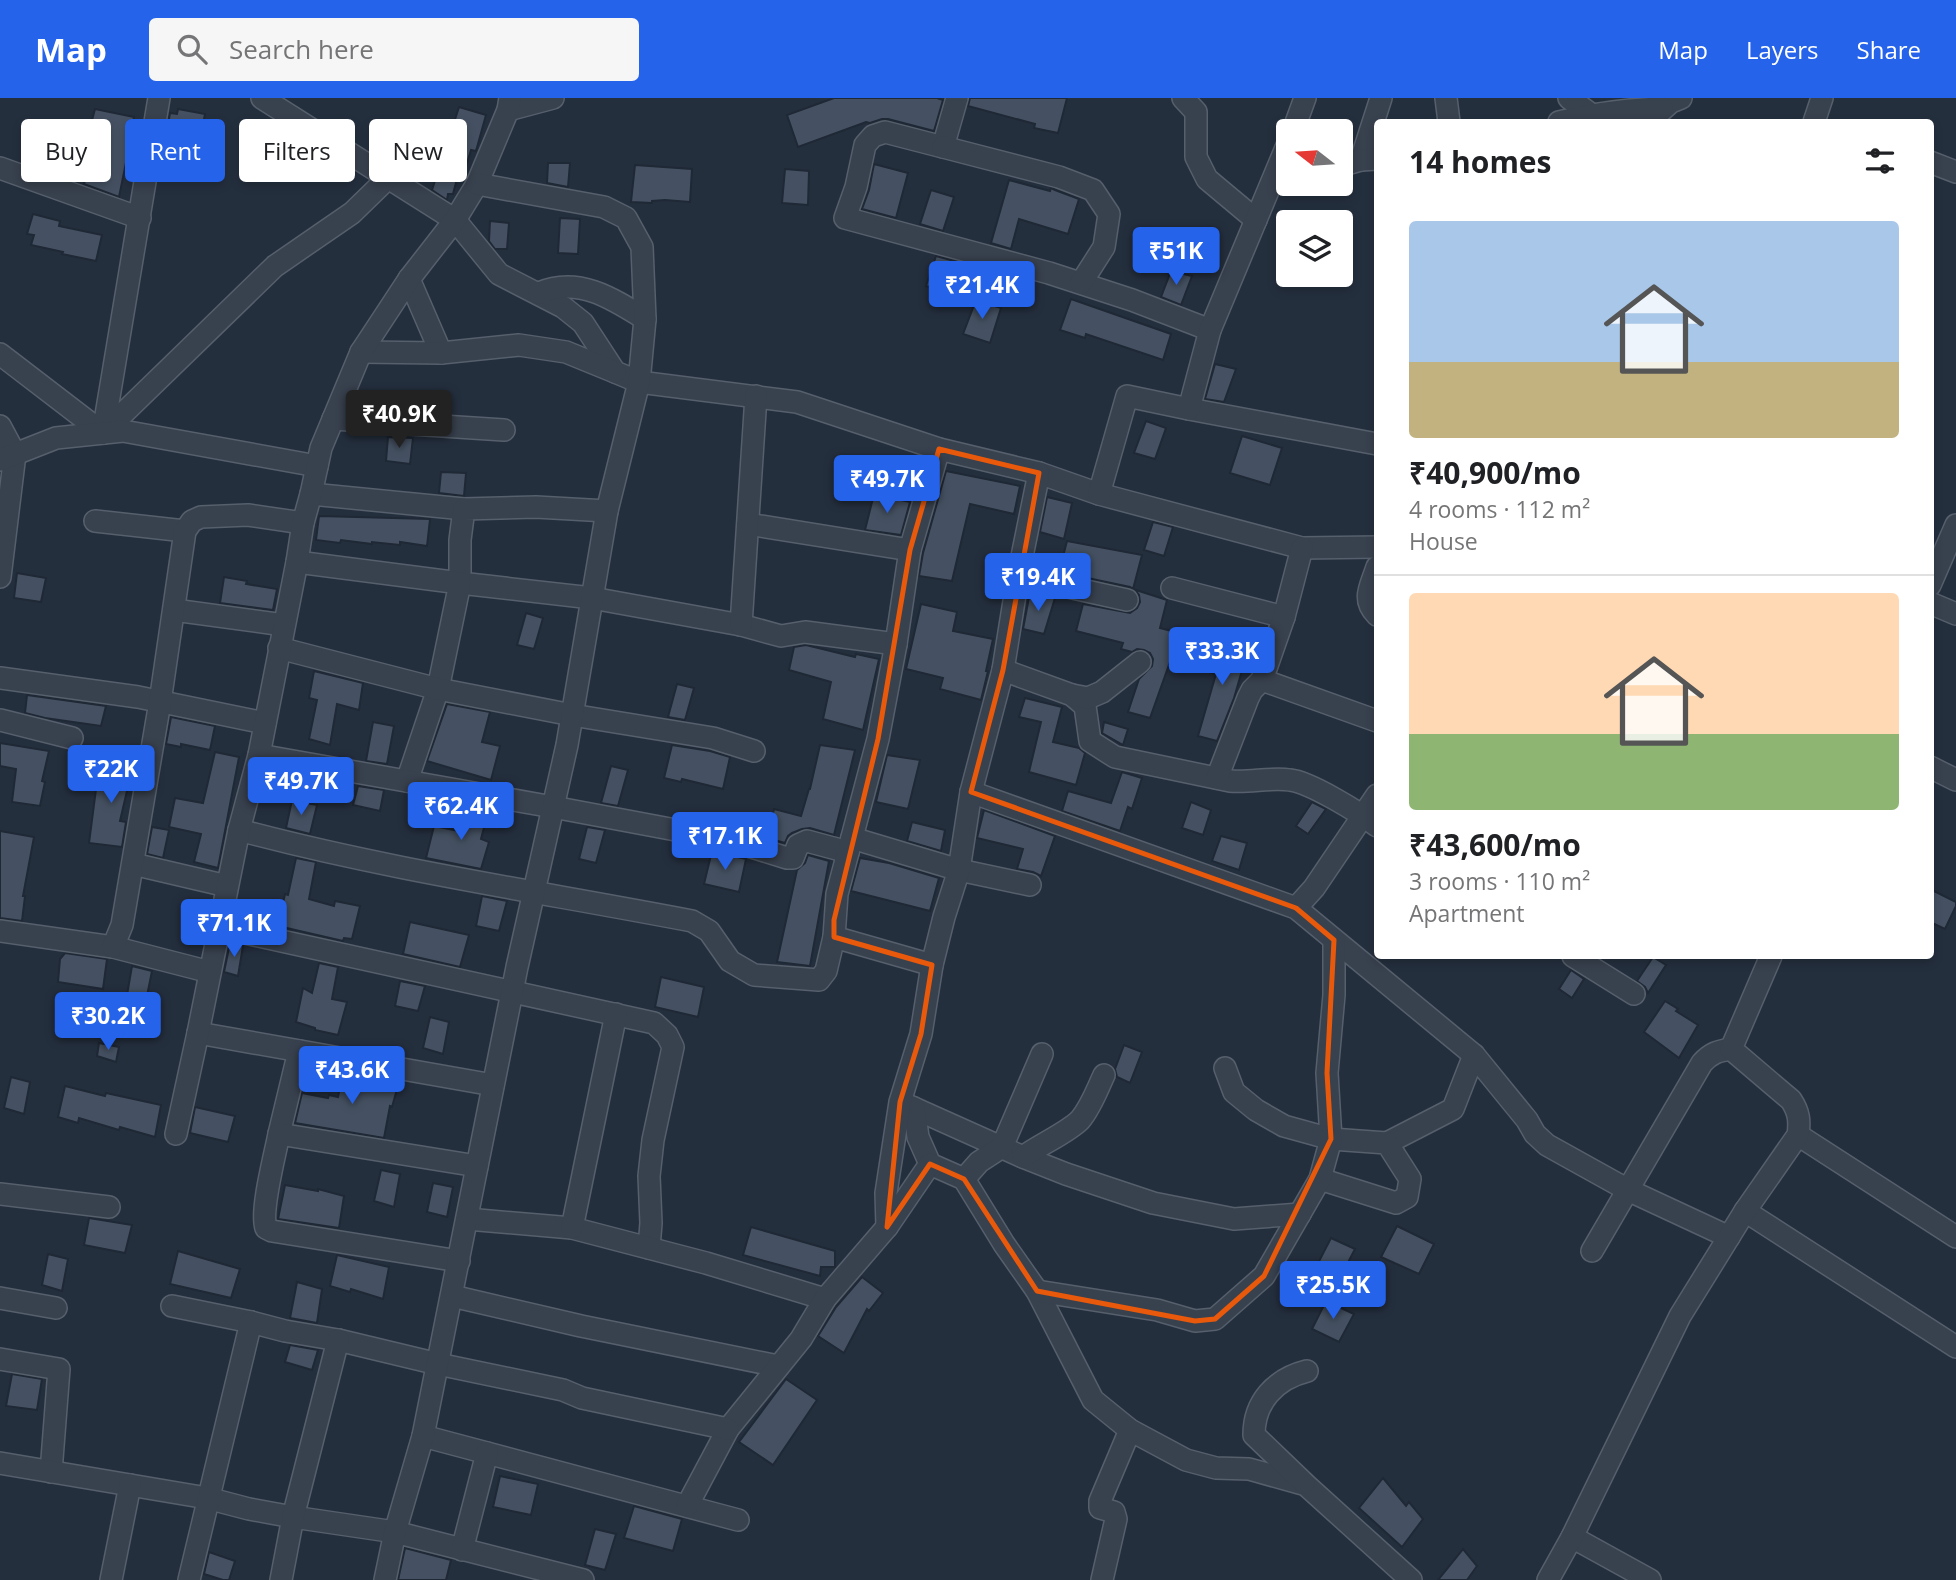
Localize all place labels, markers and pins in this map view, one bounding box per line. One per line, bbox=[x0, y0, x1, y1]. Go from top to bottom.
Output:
pin: ₹51K bbox=[1135, 228, 1217, 287]
pin: ₹21.4K bbox=[925, 262, 1039, 321]
pin: ₹40.9K bbox=[342, 390, 456, 450]
pin: ₹49.7K bbox=[830, 456, 944, 515]
pin: ₹19.4K bbox=[981, 554, 1095, 613]
pin: ₹33.3K bbox=[1165, 628, 1279, 687]
pin: ₹22K bbox=[70, 746, 152, 805]
pin: ₹49.7K bbox=[244, 758, 358, 817]
pin: ₹62.4K bbox=[404, 782, 518, 842]
pin: ₹17.1K bbox=[668, 812, 782, 872]
pin: ₹71.1K bbox=[177, 900, 291, 959]
pin: ₹30.2K bbox=[51, 992, 165, 1052]
pin: ₹43.6K bbox=[295, 1046, 409, 1106]
pin: ₹25.5K bbox=[1276, 1262, 1390, 1321]

